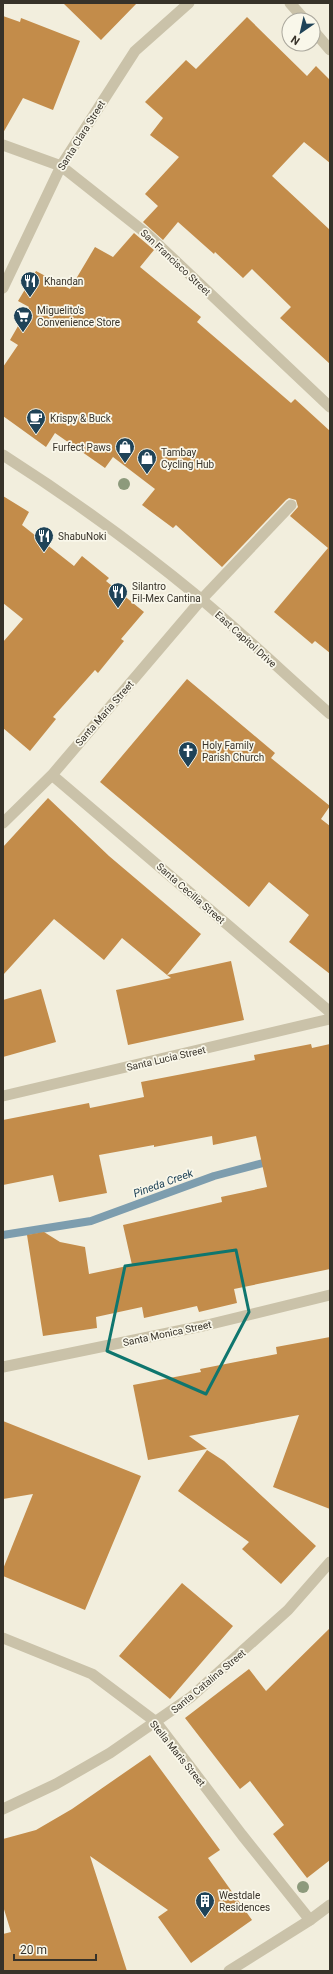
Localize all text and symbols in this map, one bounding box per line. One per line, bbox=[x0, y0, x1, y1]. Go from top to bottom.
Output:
north arrow bbox=[281, 12, 321, 52]
text: N bbox=[289, 32, 303, 47]
street label: Santa Clara Street bbox=[56, 98, 107, 172]
street label: San Francisco Street bbox=[138, 227, 213, 298]
restaurant icon: Khandan bbox=[19, 270, 41, 298]
place label: Khandan bbox=[44, 276, 83, 287]
supermarket icon: Miguelito's Convenience Store bbox=[12, 305, 34, 333]
place label: Miguelito's Convenience Store bbox=[37, 305, 120, 328]
cafe icon: Krispy & Buck bbox=[25, 407, 47, 435]
place label: Krispy & Buck bbox=[50, 413, 112, 424]
shop icon: Furfect Paws bbox=[114, 436, 136, 464]
place label: Furfect Paws bbox=[53, 442, 111, 453]
shop icon: Tambay Cycling Hub bbox=[136, 447, 158, 475]
place label: Tambay Cycling Hub bbox=[161, 447, 215, 470]
restaurant icon: ShabuNoki bbox=[33, 525, 55, 553]
place label: ShabuNoki bbox=[58, 531, 106, 542]
restaurant icon: Silantro Fil-Mex Cantina bbox=[107, 581, 129, 609]
place label: Silantro Fil-Mex Cantina bbox=[132, 581, 201, 604]
street label: East Capitol Drive bbox=[213, 609, 278, 670]
street label: Santa Maria Street bbox=[73, 679, 136, 748]
church icon: Holy Family Parish Church bbox=[177, 740, 199, 768]
place label: Holy Family Parish Church bbox=[202, 740, 264, 763]
street label: Santa Cecilia Street bbox=[154, 861, 227, 926]
street label: Santa Lucia Street bbox=[126, 1044, 207, 1073]
water label: Pineda Creek bbox=[132, 1166, 195, 1200]
street label: Santa Monica Street bbox=[122, 1319, 212, 1348]
street label: Santa Catalina Street bbox=[169, 1647, 248, 1716]
street label: Stella Maris Street bbox=[148, 1718, 207, 1788]
building icon: Westdale Residences bbox=[194, 1890, 216, 1918]
place label: Westdale Residences bbox=[219, 1890, 270, 1913]
scale bar bbox=[14, 1936, 96, 1962]
text: 20 m bbox=[20, 1943, 47, 1957]

